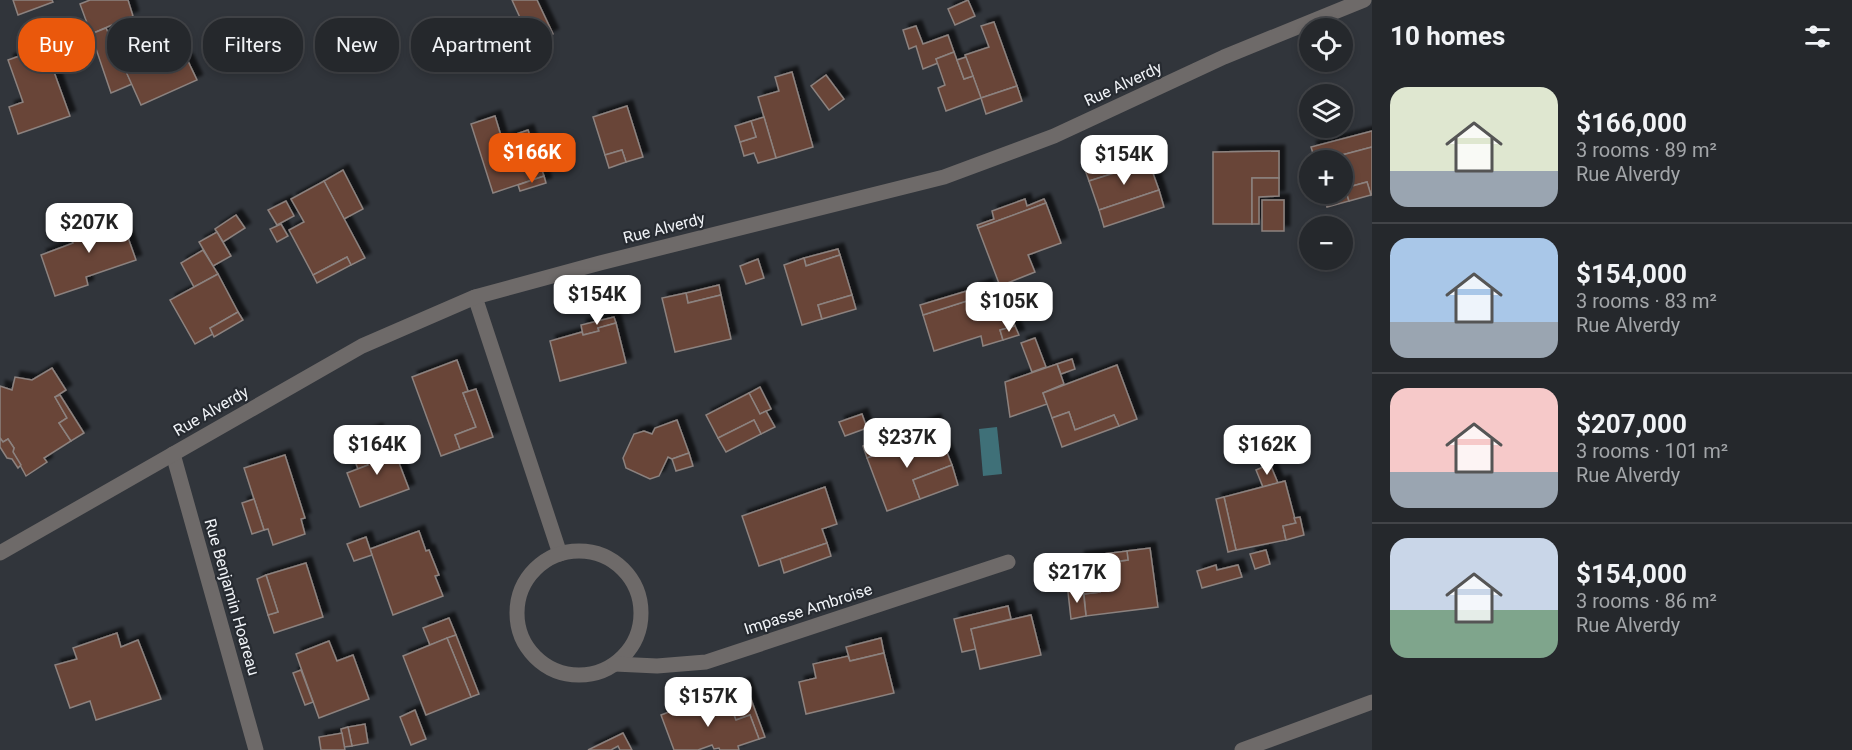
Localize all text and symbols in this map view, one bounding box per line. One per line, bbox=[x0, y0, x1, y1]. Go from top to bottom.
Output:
chip: Buy bbox=[18, 18, 95, 72]
chip: Rent bbox=[107, 18, 191, 72]
chip: Filters bbox=[203, 18, 303, 72]
chip: New bbox=[315, 18, 399, 72]
chip: Apartment bbox=[411, 18, 552, 72]
map controls bbox=[1299, 18, 1353, 270]
button: locate bbox=[1299, 18, 1353, 72]
icon: filters bbox=[1801, 20, 1834, 53]
text: 10 homes bbox=[1390, 21, 1505, 51]
street label: Rue Alverdy bbox=[1081, 58, 1165, 110]
button: layers bbox=[1299, 84, 1353, 138]
text: $166,000 bbox=[1576, 108, 1687, 138]
icon: home bbox=[1438, 111, 1510, 183]
pin: $166K bbox=[490, 133, 574, 184]
pin: $154K bbox=[1082, 135, 1166, 186]
text: 3 rooms · 89 m² bbox=[1576, 138, 1717, 162]
text: $166K bbox=[503, 140, 561, 164]
text: $154K bbox=[1095, 142, 1153, 166]
button: + bbox=[1299, 150, 1353, 204]
text: Rue Alverdy bbox=[1576, 162, 1680, 186]
pin: $207K bbox=[47, 203, 131, 254]
street label: Rue Alverdy bbox=[621, 209, 707, 247]
text: $207K bbox=[60, 210, 118, 234]
button: − bbox=[1299, 216, 1353, 270]
text: $154,000 bbox=[1576, 259, 1687, 289]
icon: home bbox=[1438, 262, 1510, 334]
pin: $154K bbox=[555, 275, 639, 326]
text: $154K bbox=[568, 282, 626, 306]
pin: $105K bbox=[967, 282, 1051, 333]
text: $105K bbox=[980, 289, 1038, 313]
text: 3 rooms · 83 m² bbox=[1576, 289, 1717, 313]
text: Rue Alverdy bbox=[1576, 313, 1680, 337]
street label: Rue Alverdy bbox=[170, 382, 252, 440]
text: $207,000 bbox=[1576, 409, 1687, 439]
icon: home bbox=[1438, 412, 1510, 484]
pin: $237K bbox=[865, 418, 949, 469]
pin: $164K bbox=[335, 425, 419, 476]
text: $237K bbox=[878, 425, 936, 449]
pin: $162K bbox=[1225, 425, 1309, 476]
text: $164K bbox=[348, 432, 406, 456]
text: $162K bbox=[1238, 432, 1296, 456]
text: 3 rooms · 101 m² bbox=[1576, 439, 1728, 463]
text: Rue Alverdy bbox=[1576, 463, 1680, 487]
street label: Rue Benjamin Hoareau bbox=[201, 516, 263, 678]
pin: $217K bbox=[1035, 553, 1119, 604]
text: $154,000 bbox=[1576, 559, 1687, 589]
text: $217K bbox=[1048, 560, 1106, 584]
icon: home bbox=[1438, 562, 1510, 634]
street label: Impasse Ambroise bbox=[742, 579, 874, 639]
text: 3 rooms · 86 m² bbox=[1576, 589, 1717, 613]
text: Rue Alverdy bbox=[1576, 613, 1680, 637]
pin: $157K bbox=[666, 677, 750, 728]
text: $157K bbox=[679, 684, 737, 708]

